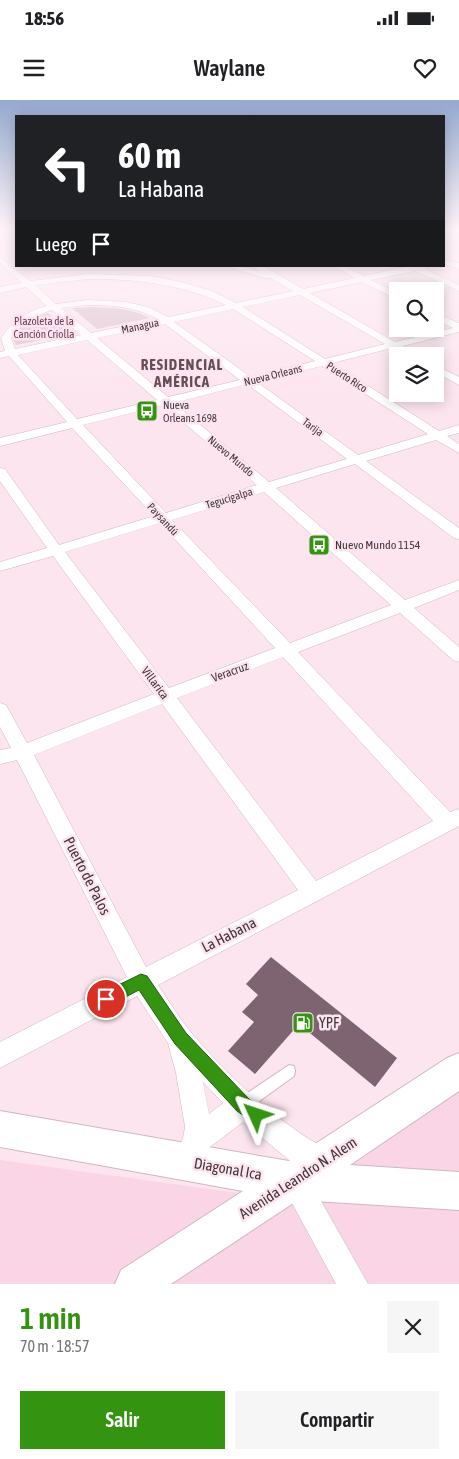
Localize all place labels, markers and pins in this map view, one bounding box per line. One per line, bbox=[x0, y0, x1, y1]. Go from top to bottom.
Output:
bus stop icon: Nueva Orleans 1698 bbox=[135, 399, 159, 423]
place label: Nueva Orleans 1698 bbox=[163, 399, 217, 424]
bus stop icon: Nuevo Mundo 1154 bbox=[307, 533, 331, 557]
place label: Nuevo Mundo 1154 bbox=[335, 538, 421, 552]
pin bbox=[85, 978, 127, 1020]
fuel station icon: YPF bbox=[291, 1011, 315, 1035]
place label: YPF bbox=[319, 1014, 339, 1031]

